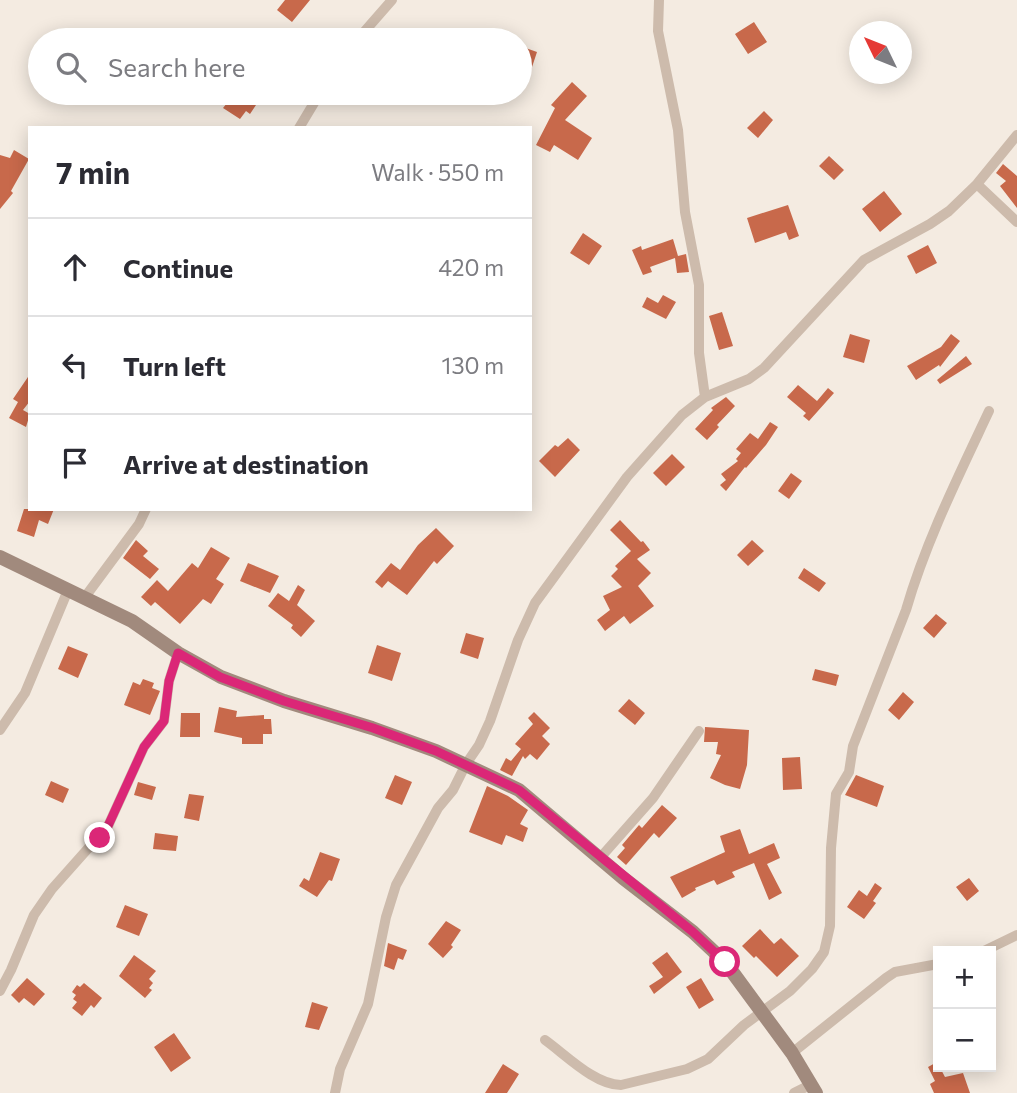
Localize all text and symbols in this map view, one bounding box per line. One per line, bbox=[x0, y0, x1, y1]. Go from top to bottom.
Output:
north arrow bbox=[849, 21, 912, 84]
search box bbox=[28, 28, 532, 105]
icon: search bbox=[52, 48, 90, 86]
text: Search here bbox=[108, 51, 246, 82]
text: 7 min bbox=[56, 153, 130, 190]
text: Walk · 550 m bbox=[371, 158, 504, 186]
icon: ahead bbox=[56, 248, 94, 286]
text: Continue bbox=[123, 252, 233, 283]
text: 420 m bbox=[438, 253, 504, 281]
icon: left bbox=[56, 346, 94, 384]
text: Turn left bbox=[123, 350, 226, 381]
text: 130 m bbox=[442, 351, 504, 379]
icon: arrive bbox=[56, 444, 94, 482]
text: Arrive at destination bbox=[123, 448, 369, 479]
route end bbox=[84, 822, 115, 853]
route start bbox=[709, 946, 740, 977]
map controls bbox=[933, 946, 996, 1072]
button: + bbox=[933, 946, 996, 1009]
button: − bbox=[933, 1009, 996, 1072]

